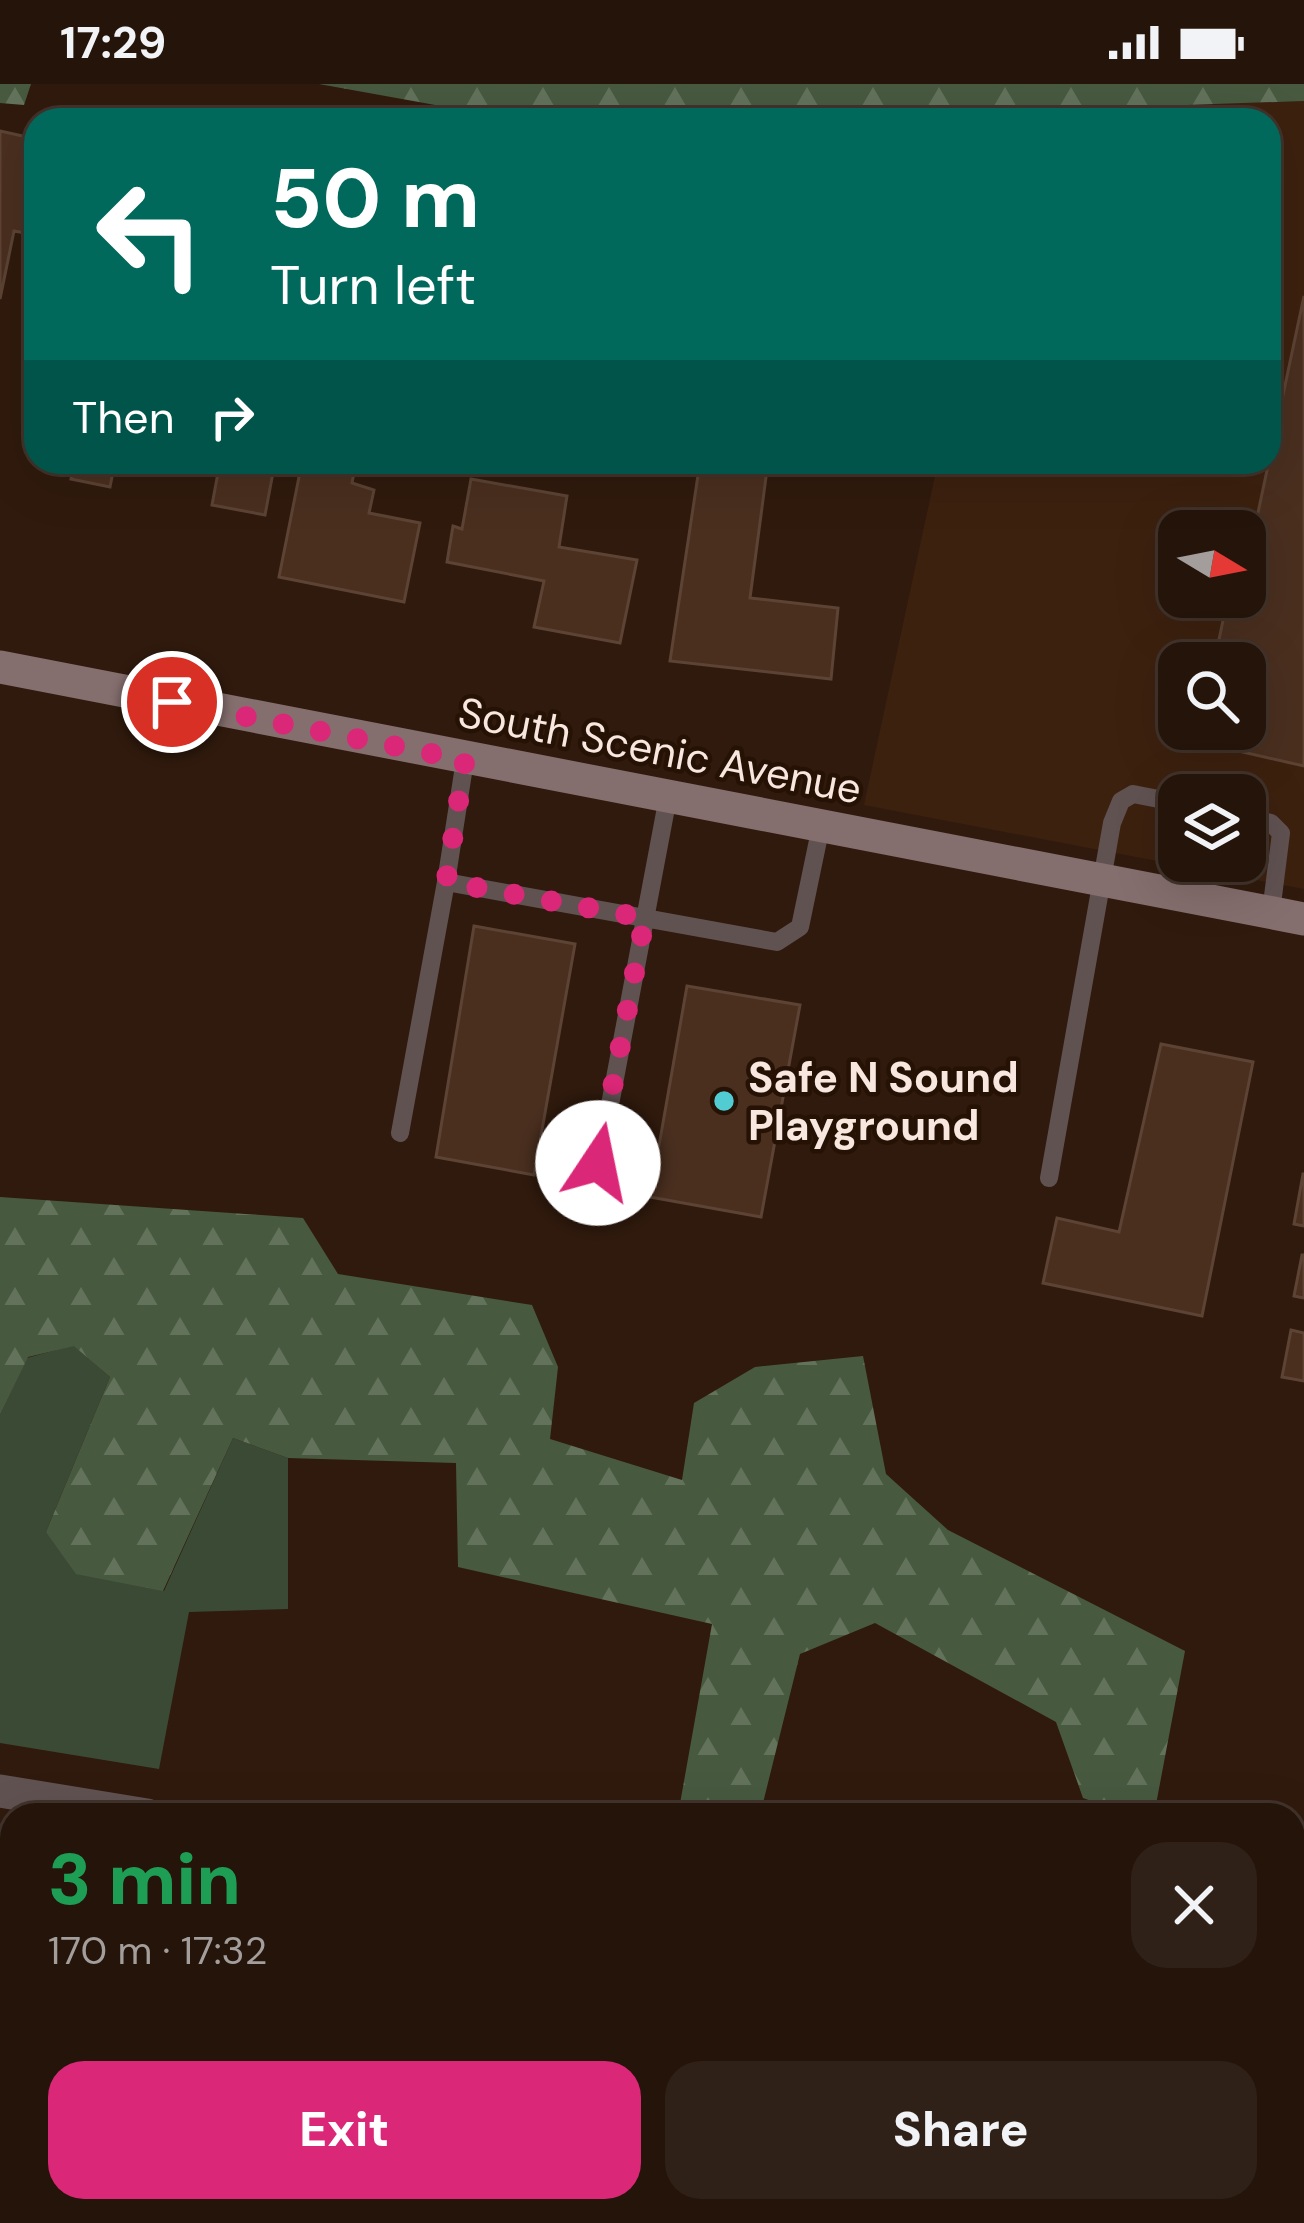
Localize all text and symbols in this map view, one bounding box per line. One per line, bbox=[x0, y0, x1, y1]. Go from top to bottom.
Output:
text: 17:29 bbox=[60, 13, 166, 72]
text: 50 m bbox=[270, 144, 480, 253]
icon: left bbox=[72, 156, 228, 312]
text: Turn left bbox=[270, 250, 476, 321]
icon: right bbox=[199, 384, 265, 450]
text: Then bbox=[72, 388, 175, 447]
north arrow bbox=[1158, 510, 1266, 618]
map controls bbox=[1158, 510, 1266, 882]
button: search bbox=[1158, 642, 1266, 750]
pin bbox=[121, 651, 223, 753]
icon: arrive bbox=[139, 669, 205, 735]
street label: South Scenic Avenue bbox=[454, 684, 866, 817]
button: layers bbox=[1158, 774, 1266, 882]
place label: Safe N Sound Playground bbox=[748, 1050, 1019, 1153]
marker: Safe N Sound Playground bbox=[711, 1088, 737, 1114]
position arrow bbox=[535, 1100, 661, 1226]
text: 3 min bbox=[48, 1833, 241, 1926]
button: close bbox=[1131, 1842, 1257, 1968]
text: 170 m · 17:32 bbox=[48, 1925, 267, 1976]
button: Exit bbox=[48, 2061, 641, 2199]
button: Share bbox=[665, 2061, 1257, 2199]

